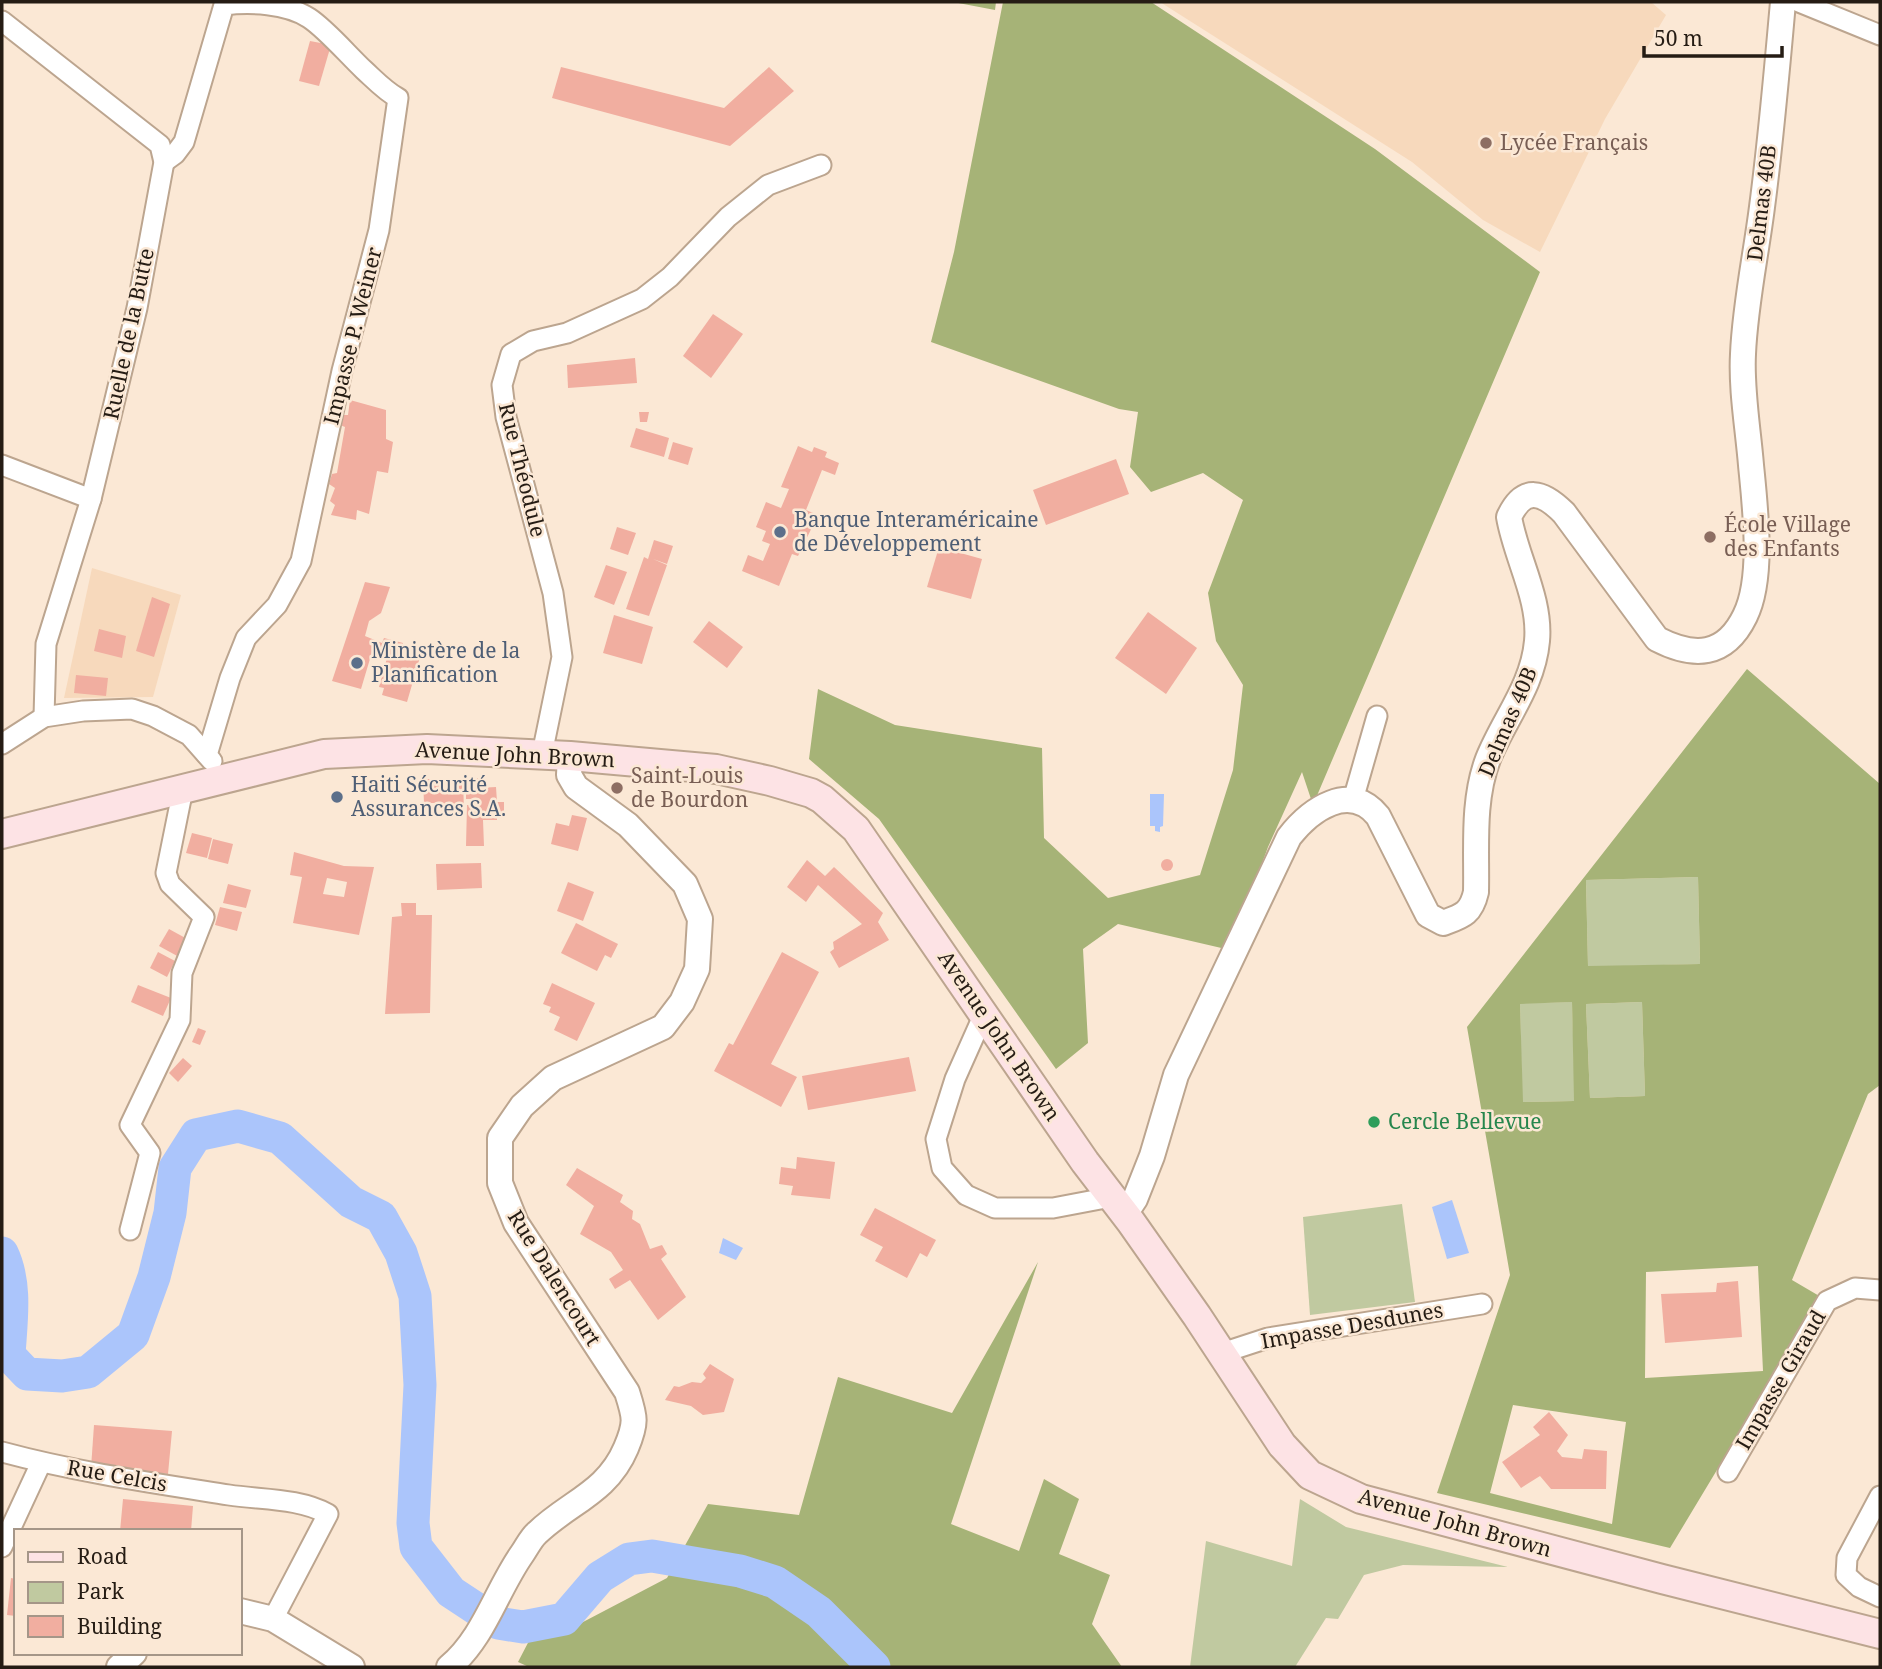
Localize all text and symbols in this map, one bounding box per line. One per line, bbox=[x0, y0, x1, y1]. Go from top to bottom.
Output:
scale bar bbox=[1644, 14, 1782, 58]
text: 50 m bbox=[1654, 24, 1703, 52]
place label: Lycée Français bbox=[1500, 128, 1648, 156]
marker: Lycée Français bbox=[1478, 135, 1494, 151]
street label: Delmas 40B bbox=[1740, 143, 1782, 263]
street label: Impasse P. Weiner bbox=[316, 244, 388, 428]
street label: Ruelle de la Butte bbox=[96, 246, 160, 422]
street label: Rue Théodule bbox=[493, 400, 553, 540]
place label: Banque Interaméricaine de Développement bbox=[794, 505, 1039, 557]
place label: École Village des Enfants bbox=[1724, 510, 1851, 562]
marker: Banque Interaméricaine de Développement bbox=[772, 524, 788, 540]
marker: École Village des Enfants bbox=[1702, 529, 1718, 545]
place label: Ministère de la Planification bbox=[371, 636, 520, 688]
marker: Ministère de la Planification bbox=[349, 655, 365, 671]
street label: Delmas 40B bbox=[1471, 662, 1543, 781]
street label: Avenue John Brown bbox=[415, 735, 616, 773]
place label: Saint-Louis de Bourdon bbox=[631, 761, 748, 813]
place label: Haiti Sécurité Assurances S.A. bbox=[351, 770, 506, 822]
marker: Saint-Louis de Bourdon bbox=[609, 780, 625, 796]
marker: Haiti Sécurité Assurances S.A. bbox=[329, 789, 345, 805]
street label: Avenue John Brown bbox=[932, 945, 1067, 1126]
place label: Cercle Bellevue bbox=[1388, 1107, 1542, 1135]
marker: Cercle Bellevue bbox=[1366, 1114, 1382, 1130]
street label: Rue Dalencourt bbox=[502, 1204, 608, 1351]
street label: Impasse Desdunes bbox=[1259, 1295, 1445, 1355]
street label: Impasse Giraud bbox=[1729, 1304, 1832, 1455]
street label: Rue Celcis bbox=[65, 1452, 169, 1498]
street label: Avenue John Brown bbox=[1355, 1481, 1555, 1563]
legend bbox=[14, 1529, 242, 1655]
text: Road bbox=[77, 1542, 128, 1570]
text: Park bbox=[77, 1577, 124, 1605]
text: Building bbox=[77, 1612, 162, 1640]

